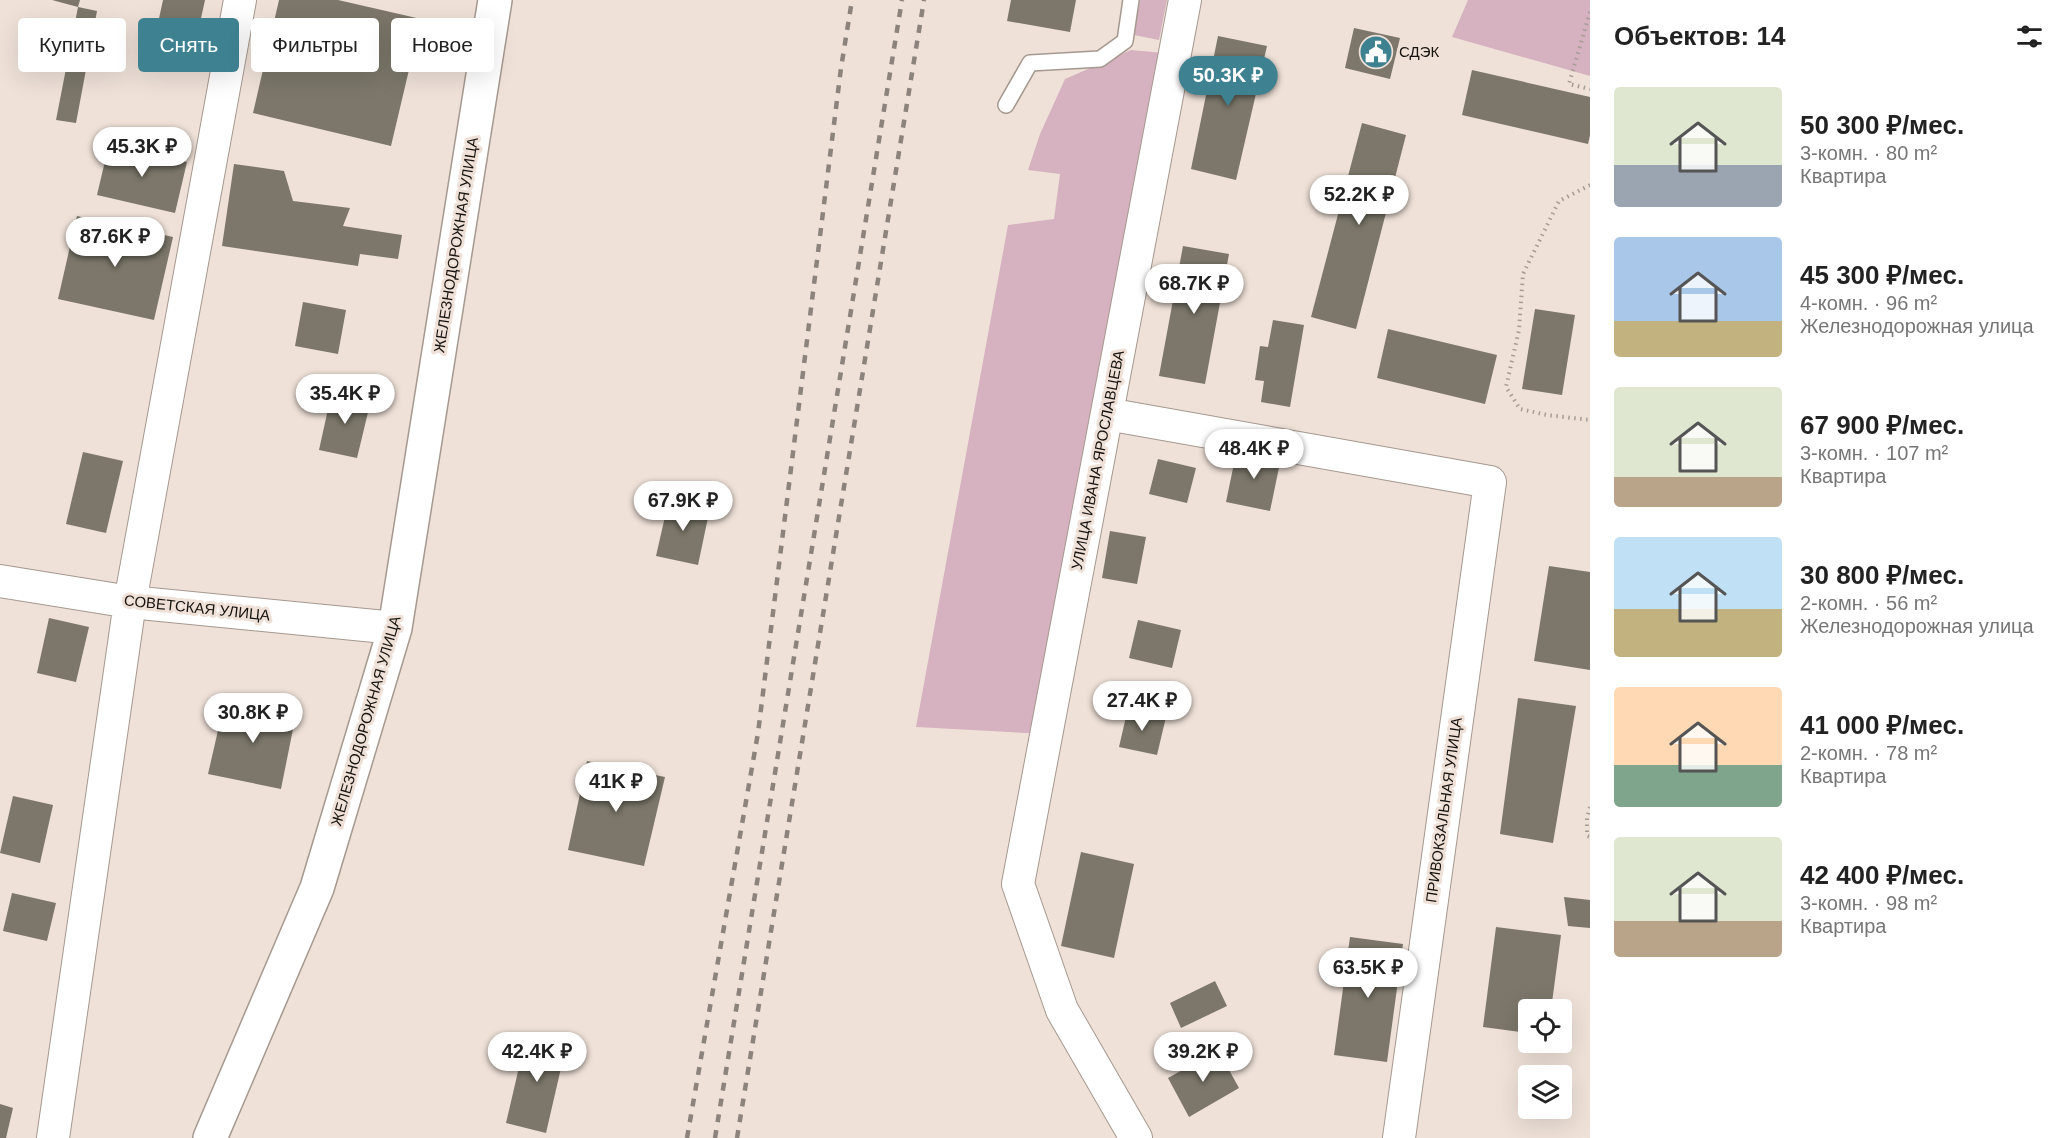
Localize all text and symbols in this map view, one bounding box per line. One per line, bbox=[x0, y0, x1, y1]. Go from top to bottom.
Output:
chip: Купить bbox=[18, 18, 126, 72]
chip: Снять bbox=[138, 18, 239, 72]
chip: Фильтры bbox=[251, 18, 379, 72]
chip: Новое bbox=[391, 18, 494, 72]
icon: filters bbox=[2013, 20, 2046, 53]
text: Объектов: 14 bbox=[1614, 21, 1785, 51]
public building icon: СДЭК bbox=[1358, 34, 1394, 70]
place label: СДЭК bbox=[1399, 43, 1439, 60]
pin: 50.3K ₽ bbox=[1173, 56, 1283, 107]
text: 50.3K ₽ bbox=[1193, 64, 1263, 86]
text: 50 300 ₽/мес. bbox=[1800, 110, 1964, 140]
icon: home bbox=[1662, 111, 1734, 183]
pin: 45.3K ₽ bbox=[87, 127, 197, 178]
text: 45.3K ₽ bbox=[107, 135, 177, 157]
street label: ЖЕЛЕЗНОДОРОЖНАЯ УЛИЦА bbox=[430, 136, 481, 354]
text: 3-комн. · 80 m² bbox=[1800, 142, 1937, 164]
text: Квартира bbox=[1800, 165, 1886, 187]
pin: 52.2K ₽ bbox=[1304, 175, 1414, 226]
text: 52.2K ₽ bbox=[1324, 183, 1394, 205]
pin: 87.6K ₽ bbox=[60, 217, 170, 268]
text: 87.6K ₽ bbox=[80, 225, 150, 247]
text: 45 300 ₽/мес. bbox=[1800, 260, 1964, 290]
icon: home bbox=[1662, 261, 1734, 333]
pin: 68.7K ₽ bbox=[1139, 264, 1249, 315]
text: 68.7K ₽ bbox=[1159, 272, 1229, 294]
text: 4-комн. · 96 m² bbox=[1800, 292, 1937, 314]
text: Железнодорожная улица bbox=[1800, 315, 2034, 337]
street label: УЛИЦА ИВАНА ЯРОСЛАВЦЕВА bbox=[1068, 349, 1127, 571]
pin: 35.4K ₽ bbox=[290, 374, 400, 425]
text: 35.4K ₽ bbox=[310, 382, 380, 404]
text: 67 900 ₽/мес. bbox=[1800, 410, 1964, 440]
icon: home bbox=[1662, 411, 1734, 483]
pin: 48.4K ₽ bbox=[1199, 429, 1309, 480]
text: 48.4K ₽ bbox=[1219, 437, 1289, 459]
text: 3-комн. · 107 m² bbox=[1800, 442, 1948, 464]
text: Квартира bbox=[1800, 465, 1886, 487]
pin: 67.9K ₽ bbox=[628, 481, 738, 532]
text: 67.9K ₽ bbox=[648, 489, 718, 511]
text: 30 800 ₽/мес. bbox=[1800, 560, 1964, 590]
icon: home bbox=[1662, 561, 1734, 633]
street label: СОВЕТСКАЯ УЛИЦА bbox=[123, 591, 271, 624]
text: 2-комн. · 56 m² bbox=[1800, 592, 1937, 614]
street label: ЖЕЛЕЗНОДОРОЖНАЯ УЛИЦА bbox=[327, 614, 404, 828]
text: Железнодорожная улица bbox=[1800, 615, 2034, 637]
pin: 27.4K ₽ bbox=[1087, 681, 1197, 732]
text: 27.4K ₽ bbox=[1107, 689, 1177, 711]
pin: 30.8K ₽ bbox=[198, 693, 308, 744]
text: 30.8K ₽ bbox=[218, 701, 288, 723]
text: 41 000 ₽/мес. bbox=[1800, 710, 1964, 740]
icon: home bbox=[1662, 711, 1734, 783]
street label: ПРИВОКЗАЛЬНАЯ УЛИЦА bbox=[1422, 716, 1465, 904]
text: 2-комн. · 78 m² bbox=[1800, 742, 1937, 764]
pin: 41K ₽ bbox=[574, 762, 658, 813]
text: Квартира bbox=[1800, 765, 1886, 787]
text: 41K ₽ bbox=[589, 770, 643, 792]
text: 42 400 ₽/мес. bbox=[1800, 860, 1964, 890]
icon: home bbox=[1662, 861, 1734, 933]
text: 3-комн. · 98 m² bbox=[1800, 892, 1937, 914]
text: Квартира bbox=[1800, 915, 1886, 937]
pin: 63.5K ₽ bbox=[1313, 948, 1423, 999]
text: 63.5K ₽ bbox=[1333, 956, 1403, 978]
map controls bbox=[1518, 999, 1572, 1119]
button: locate bbox=[1518, 999, 1572, 1053]
pin: 42.4K ₽ bbox=[482, 1032, 592, 1083]
pin: 39.2K ₽ bbox=[1148, 1032, 1258, 1083]
text: 42.4K ₽ bbox=[502, 1040, 572, 1062]
text: 39.2K ₽ bbox=[1168, 1040, 1238, 1062]
button: layers bbox=[1518, 1065, 1572, 1119]

